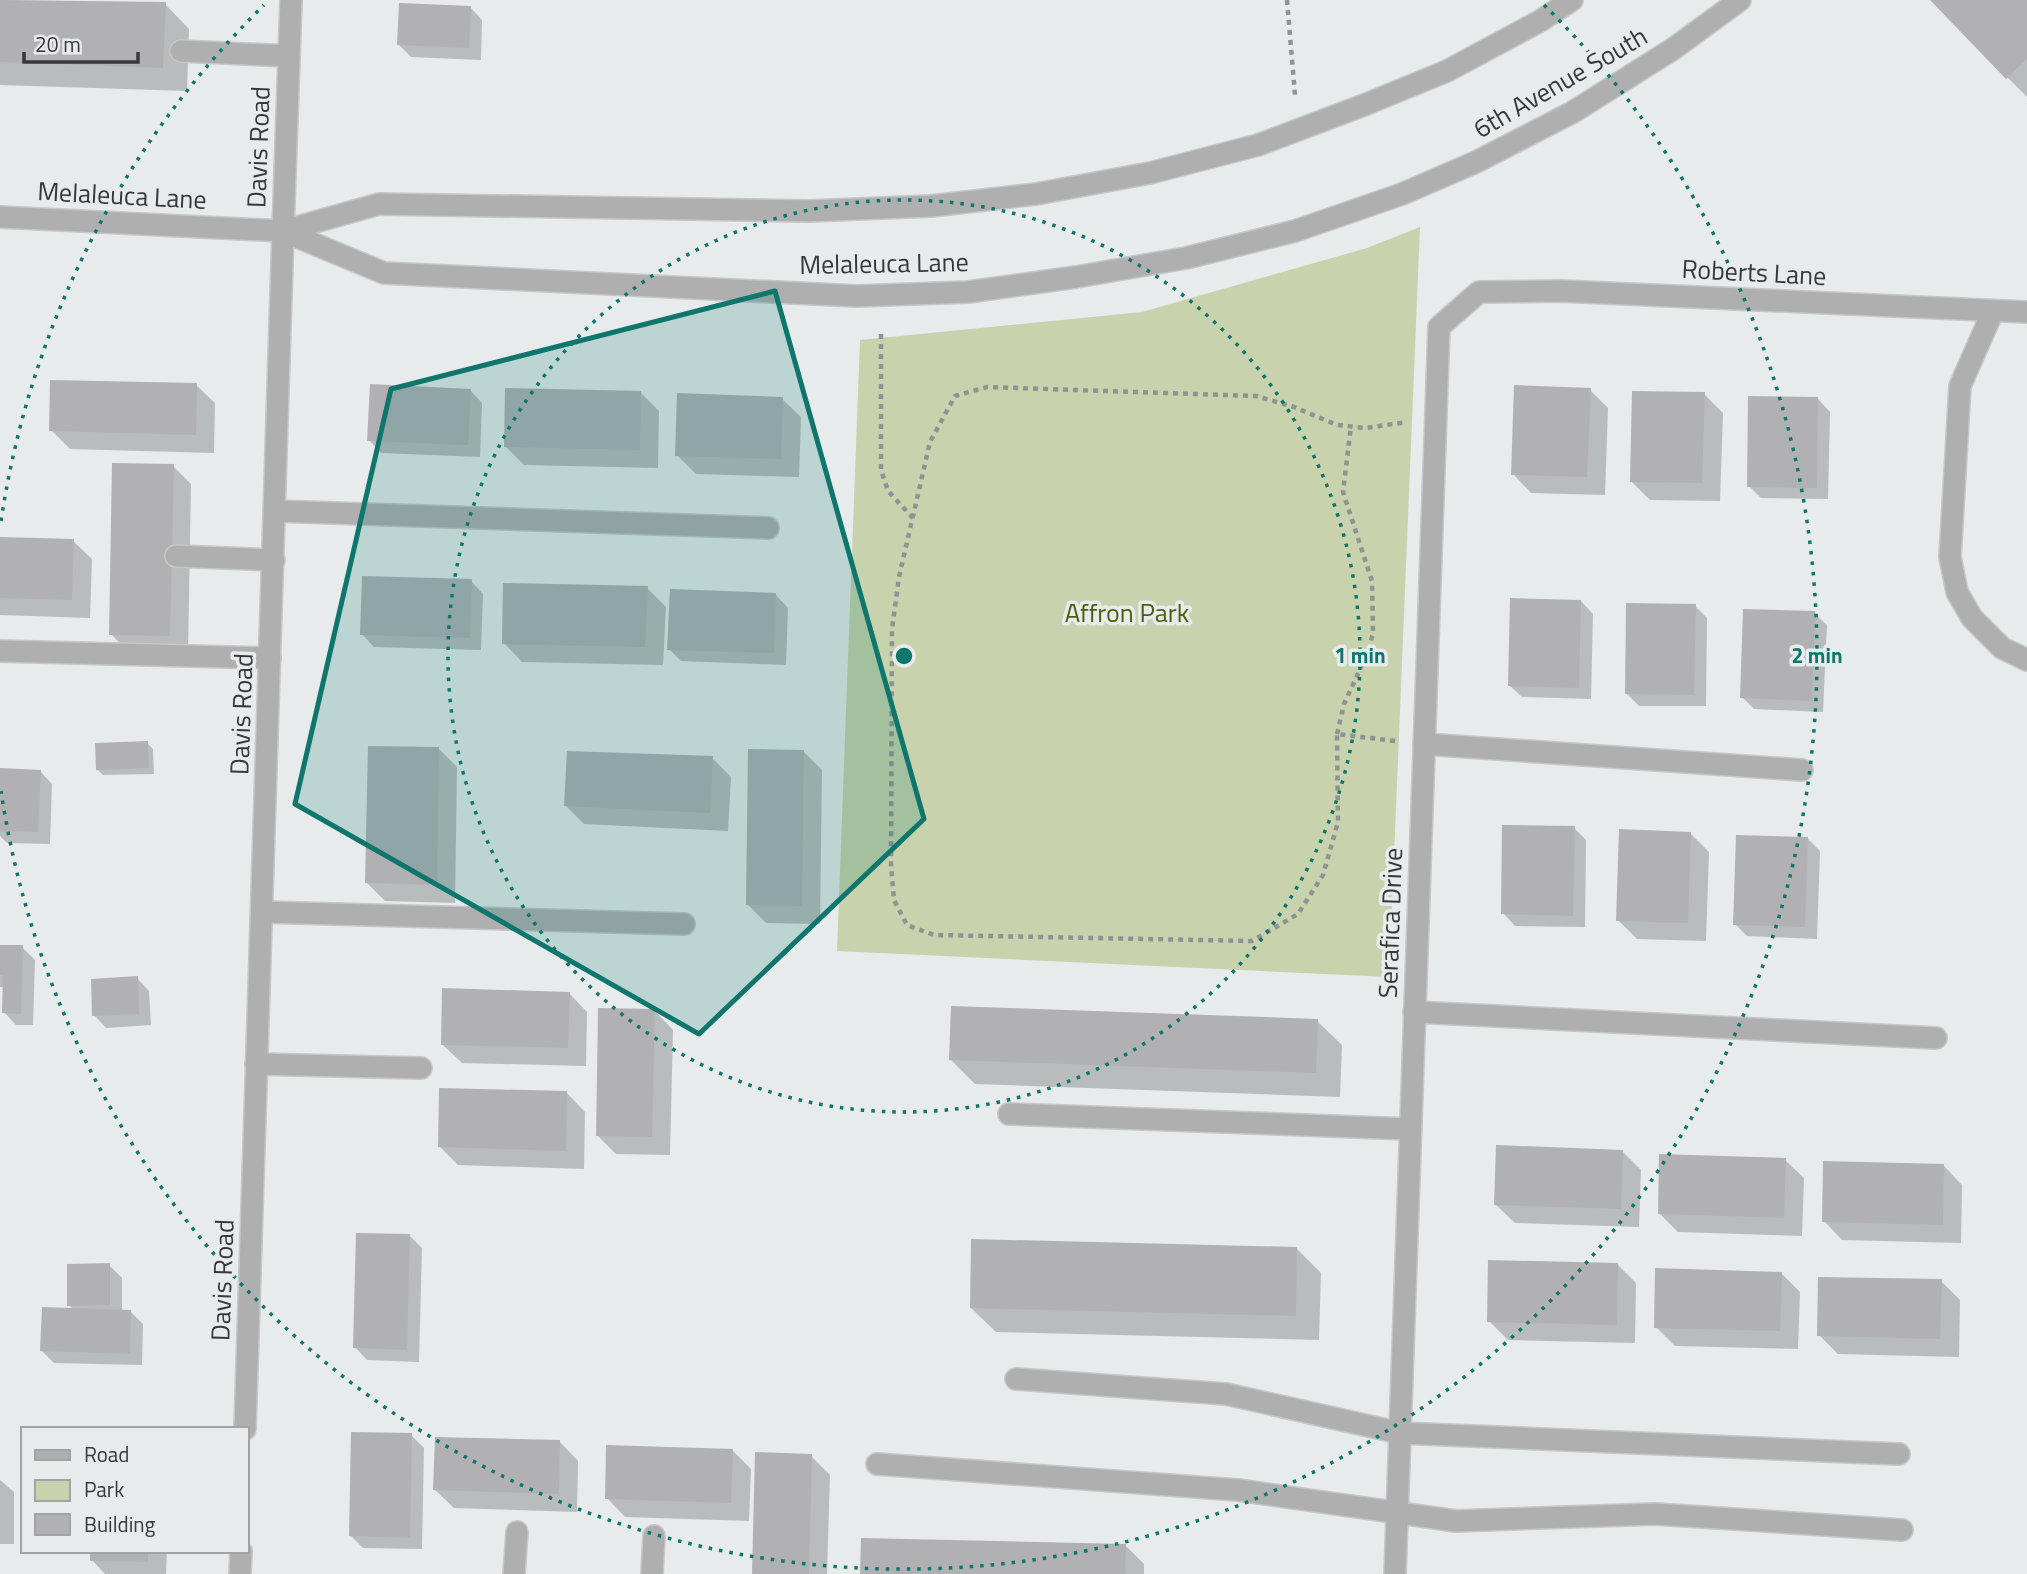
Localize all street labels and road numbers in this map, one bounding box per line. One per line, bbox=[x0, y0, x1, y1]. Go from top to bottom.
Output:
street label: 6th Avenue South bbox=[1466, 16, 1654, 148]
street label: Davis Road bbox=[236, 85, 280, 209]
street label: Melaleuca Lane bbox=[36, 171, 208, 219]
street label: Melaleuca Lane bbox=[799, 242, 969, 284]
street label: Roberts Lane bbox=[1681, 249, 1827, 295]
street label: Davis Road bbox=[219, 652, 263, 776]
street label: Serafica Drive bbox=[1368, 847, 1412, 999]
street label: Davis Road bbox=[200, 1218, 244, 1342]

